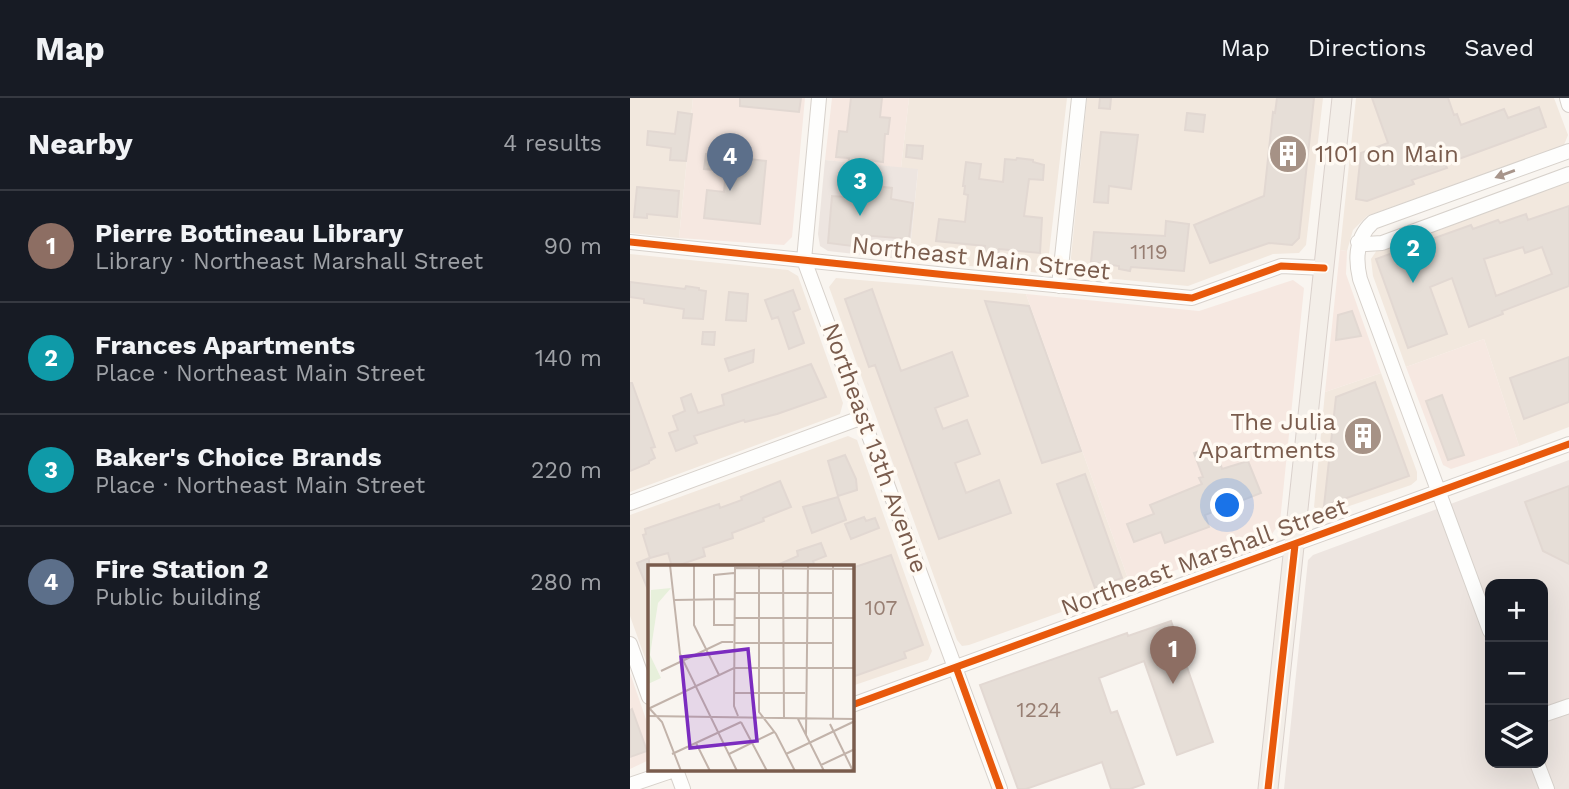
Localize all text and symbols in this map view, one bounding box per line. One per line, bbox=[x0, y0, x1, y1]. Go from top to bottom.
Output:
text: Map bbox=[35, 29, 105, 68]
text: Map bbox=[1221, 34, 1270, 62]
text: Directions bbox=[1308, 34, 1426, 62]
text: Saved bbox=[1464, 34, 1534, 62]
text: Nearby bbox=[28, 126, 133, 161]
text: 4 results bbox=[503, 130, 602, 157]
pin: 4 bbox=[707, 133, 753, 191]
building icon: 1101 on Main bbox=[1267, 133, 1309, 175]
place label: 1101 on Main bbox=[1315, 140, 1459, 168]
pin: 3 bbox=[837, 158, 883, 216]
one-way arrow bbox=[1494, 169, 1515, 180]
text: Pierre Bottineau Library bbox=[95, 218, 403, 248]
pin: 2 bbox=[1390, 225, 1436, 283]
street label: Northeast Main Street bbox=[850, 231, 1112, 285]
text: 1 bbox=[46, 233, 56, 260]
text: 90 m bbox=[544, 233, 602, 260]
house number: 1119 bbox=[1130, 239, 1168, 264]
text: Library · Northeast Marshall Street bbox=[95, 248, 483, 275]
street label: Northeast 13th Avenue bbox=[817, 319, 933, 577]
text: Frances Apartments bbox=[95, 330, 355, 360]
text: 2 bbox=[44, 345, 58, 372]
text: 140 m bbox=[535, 345, 602, 372]
text: Place · Northeast Main Street bbox=[95, 360, 425, 387]
place label: The Julia Apartments bbox=[1198, 408, 1336, 464]
building icon: The Julia Apartments bbox=[1342, 415, 1384, 457]
text: Baker's Choice Brands bbox=[95, 442, 382, 472]
text: 3 bbox=[44, 457, 58, 484]
text: 220 m bbox=[531, 457, 602, 484]
text: Place · Northeast Main Street bbox=[95, 472, 425, 499]
your location bbox=[1210, 488, 1244, 522]
street label: Northeast Marshall Street bbox=[1057, 492, 1351, 622]
text: Fire Station 2 bbox=[95, 554, 268, 584]
inset map bbox=[648, 565, 854, 772]
text: 4 bbox=[44, 569, 58, 596]
text: 280 m bbox=[530, 569, 602, 596]
map controls bbox=[1485, 579, 1548, 768]
button: + bbox=[1485, 579, 1548, 642]
text: Public building bbox=[95, 584, 260, 611]
house number: 107 bbox=[865, 595, 898, 620]
pin: 1 bbox=[1150, 626, 1196, 684]
button: − bbox=[1485, 642, 1548, 705]
house number: 1224 bbox=[1017, 697, 1061, 722]
button: layers bbox=[1485, 705, 1548, 768]

